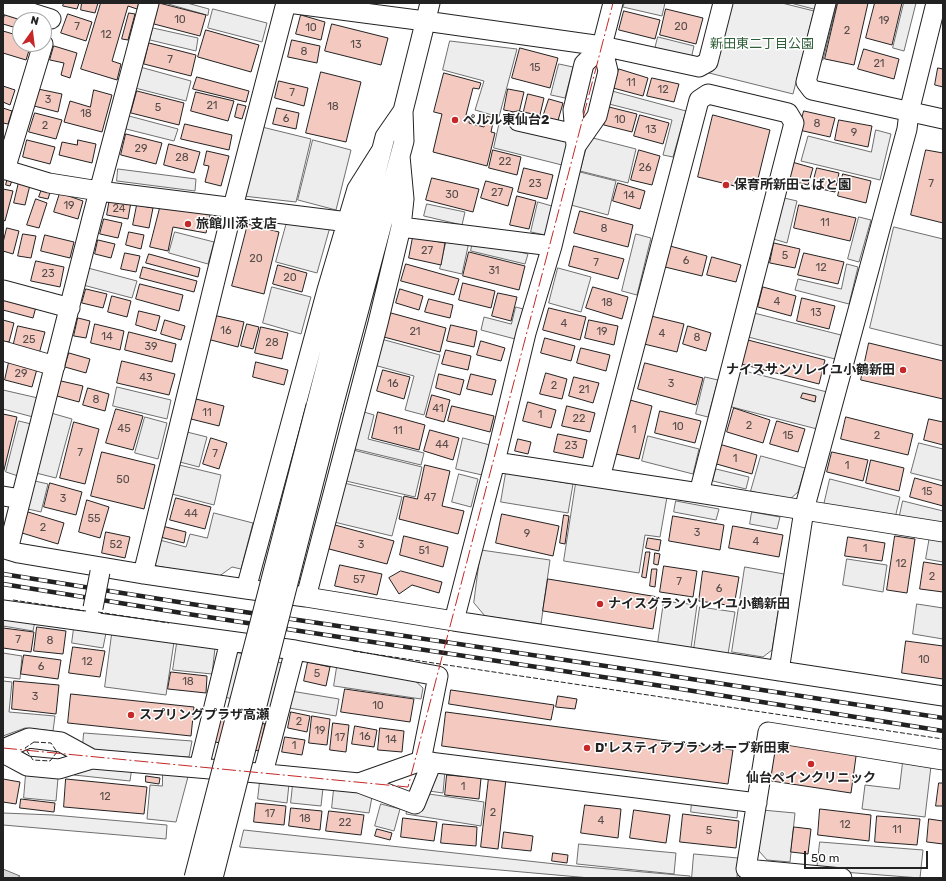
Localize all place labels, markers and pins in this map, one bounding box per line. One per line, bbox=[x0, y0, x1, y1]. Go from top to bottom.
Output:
place label: ペルル東仙台2 bbox=[463, 112, 549, 128]
marker: ペルル東仙台2 bbox=[450, 115, 460, 125]
place label: 保育所新田こばと園 bbox=[734, 177, 851, 193]
marker: 保育所新田こばと園 bbox=[721, 180, 731, 190]
place label: 旅館川添 支店 bbox=[196, 216, 277, 232]
marker: 旅館川添 支店 bbox=[183, 219, 193, 229]
place label: ナイスサンソレイユ小鶴新田 bbox=[726, 362, 895, 378]
marker: ナイスサンソレイユ小鶴新田 bbox=[898, 365, 908, 375]
place label: ナイスグランソレイユ小鶴新田 bbox=[608, 596, 790, 612]
marker: ナイスグランソレイユ小鶴新田 bbox=[595, 599, 605, 609]
place label: スプリングプラザ高瀬 bbox=[139, 707, 269, 723]
marker: スプリングプラザ高瀬 bbox=[126, 710, 136, 720]
place label: D'レスティアブランオーブ新田東 bbox=[595, 740, 789, 756]
marker: D'レスティアブランオーブ新田東 bbox=[582, 743, 592, 753]
marker: 仙台ペインクリニック bbox=[806, 759, 816, 769]
place label: 仙台ペインクリニック bbox=[746, 770, 876, 786]

